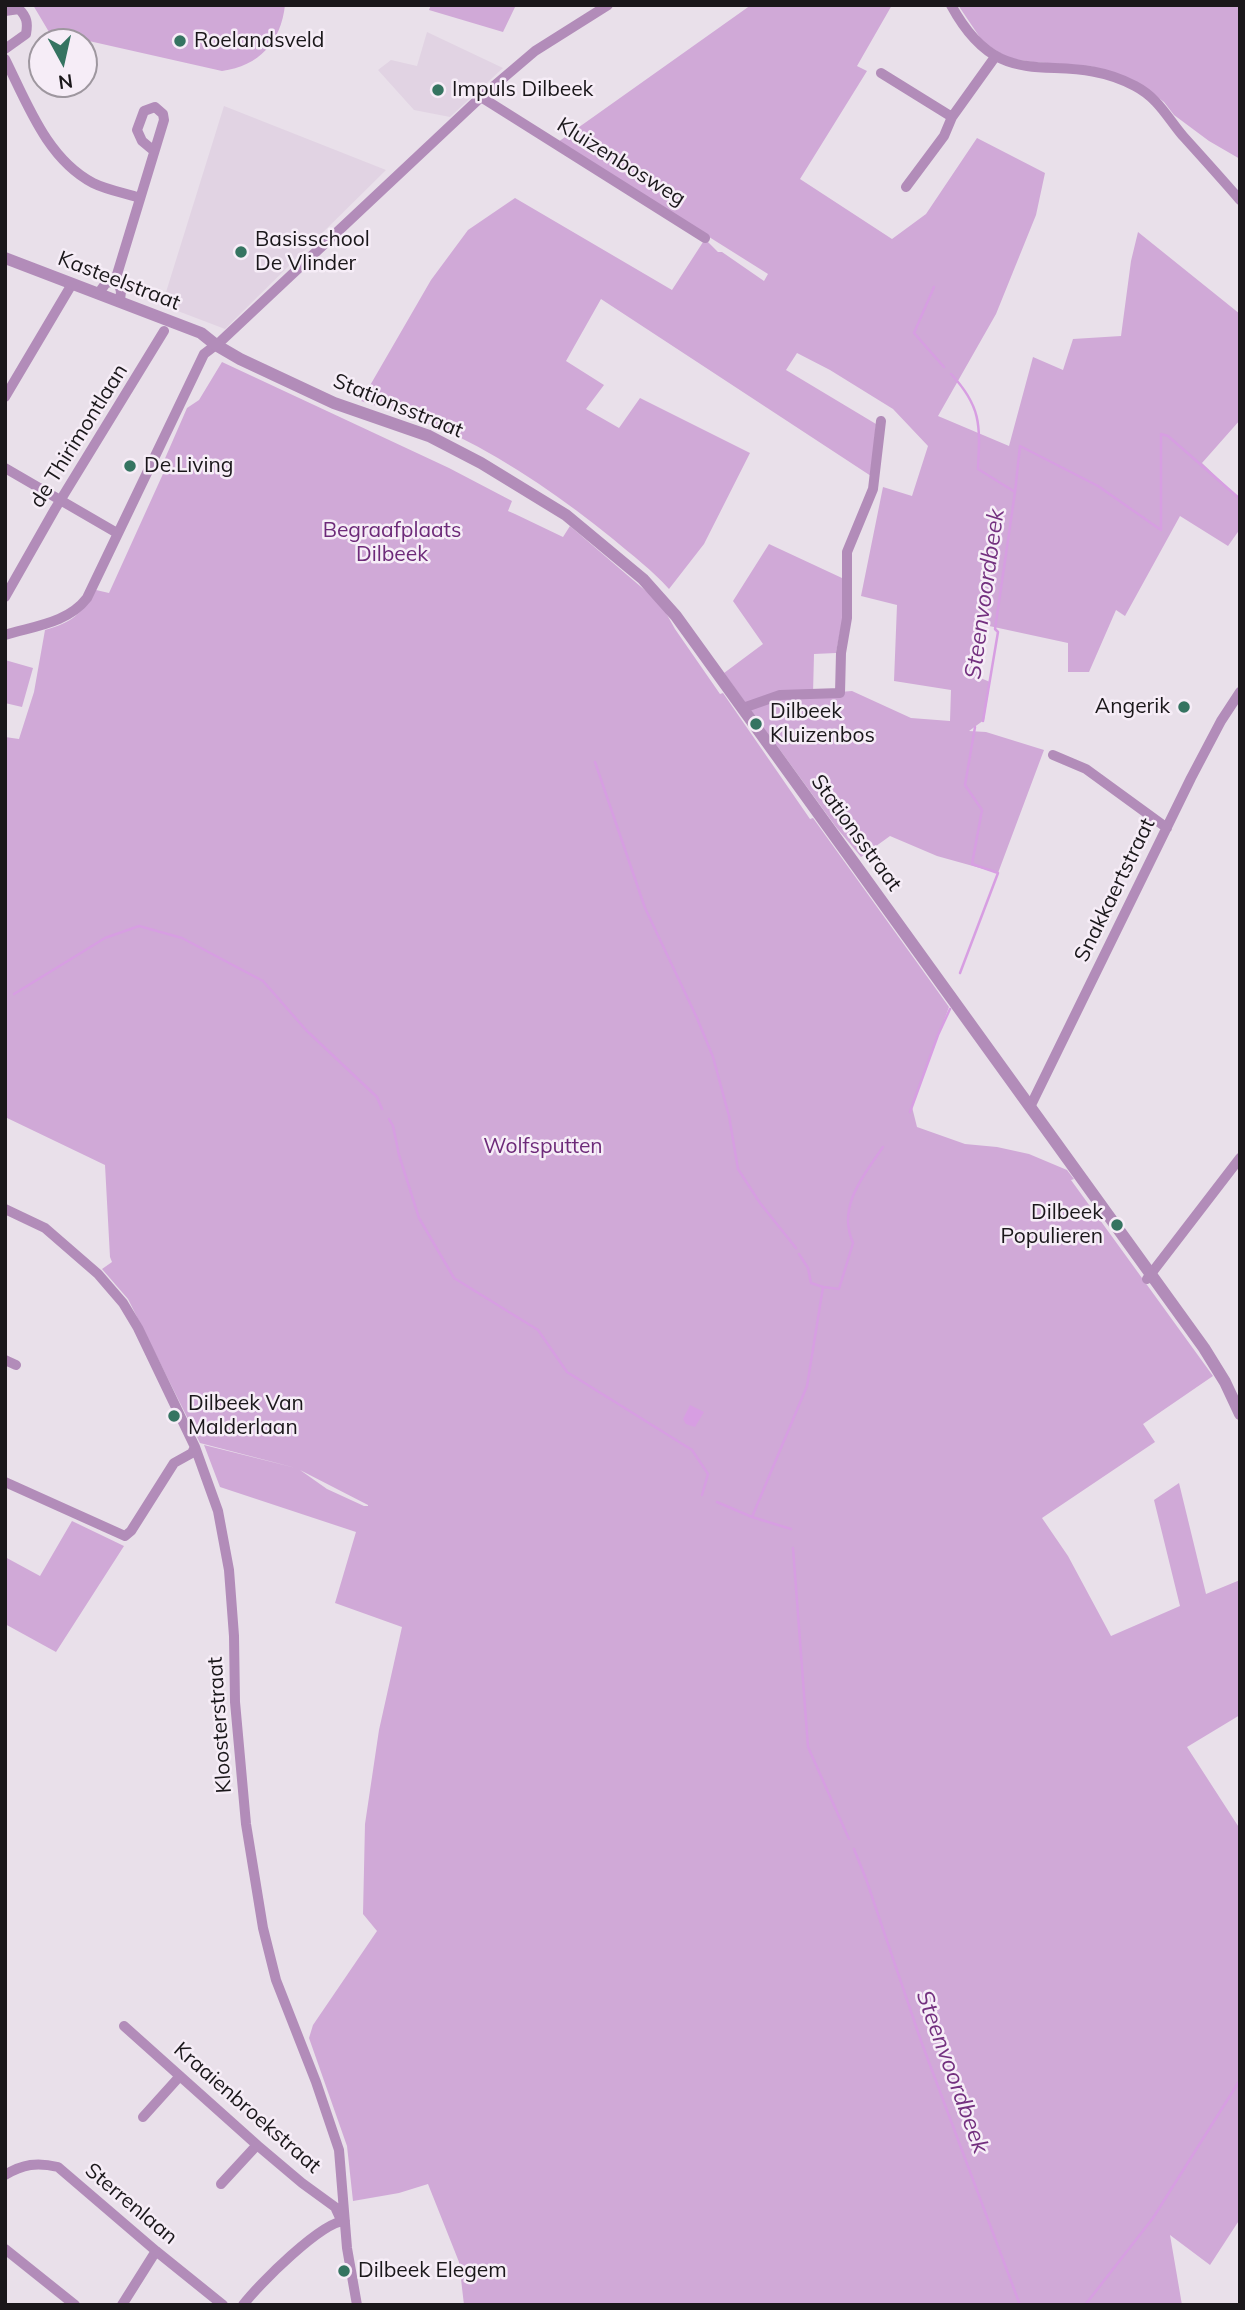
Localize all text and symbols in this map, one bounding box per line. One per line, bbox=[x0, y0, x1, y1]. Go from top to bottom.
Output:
north arrow bbox=[28, 28, 98, 98]
place label: Roelandsveld bbox=[194, 28, 324, 54]
marker: Roelandsveld bbox=[172, 33, 188, 49]
text: N bbox=[57, 69, 74, 95]
place label: Impuls Dilbeek bbox=[452, 77, 593, 103]
marker: Impuls Dilbeek bbox=[430, 82, 446, 98]
street label: Kluizenbosweg bbox=[552, 112, 690, 212]
place label: Basisschool De Vlinder bbox=[255, 227, 370, 277]
marker: Basisschool De Vlinder bbox=[233, 244, 249, 260]
street label: Kasteelstraat bbox=[54, 246, 184, 316]
street label: de Thirimontlaan bbox=[25, 359, 133, 513]
street label: Stationsstraat bbox=[329, 369, 467, 443]
place label: De.Living bbox=[144, 453, 233, 479]
marker: De.Living bbox=[122, 458, 138, 474]
water label: Steenvoordbeek bbox=[959, 507, 1011, 681]
park label: Begraafplaats Dilbeek bbox=[323, 518, 461, 568]
place label: Angerik bbox=[1095, 694, 1170, 720]
place label: Dilbeek Kluizenbos bbox=[770, 699, 875, 749]
marker: Angerik bbox=[1176, 699, 1192, 715]
marker: Dilbeek Kluizenbos bbox=[748, 716, 764, 732]
street label: Stationsstraat bbox=[805, 770, 907, 896]
street label: Snakkaertstraat bbox=[1069, 814, 1161, 966]
park label: Wolfsputten bbox=[483, 1134, 603, 1160]
place label: Dilbeek Populieren bbox=[1000, 1200, 1103, 1250]
marker: Dilbeek Populieren bbox=[1109, 1217, 1125, 1233]
place label: Dilbeek Van Malderlaan bbox=[188, 1391, 304, 1441]
marker: Dilbeek Van Malderlaan bbox=[166, 1408, 182, 1424]
street label: Kloosterstraat bbox=[203, 1656, 237, 1794]
water label: Steenvoordbeek bbox=[910, 1987, 994, 2157]
street label: Kraaienbroekstraat bbox=[168, 2037, 326, 2179]
street label: Sterrenlaan bbox=[80, 2158, 182, 2250]
place label: Dilbeek Elegem bbox=[358, 2258, 507, 2284]
marker: Dilbeek Elegem bbox=[336, 2263, 352, 2279]

